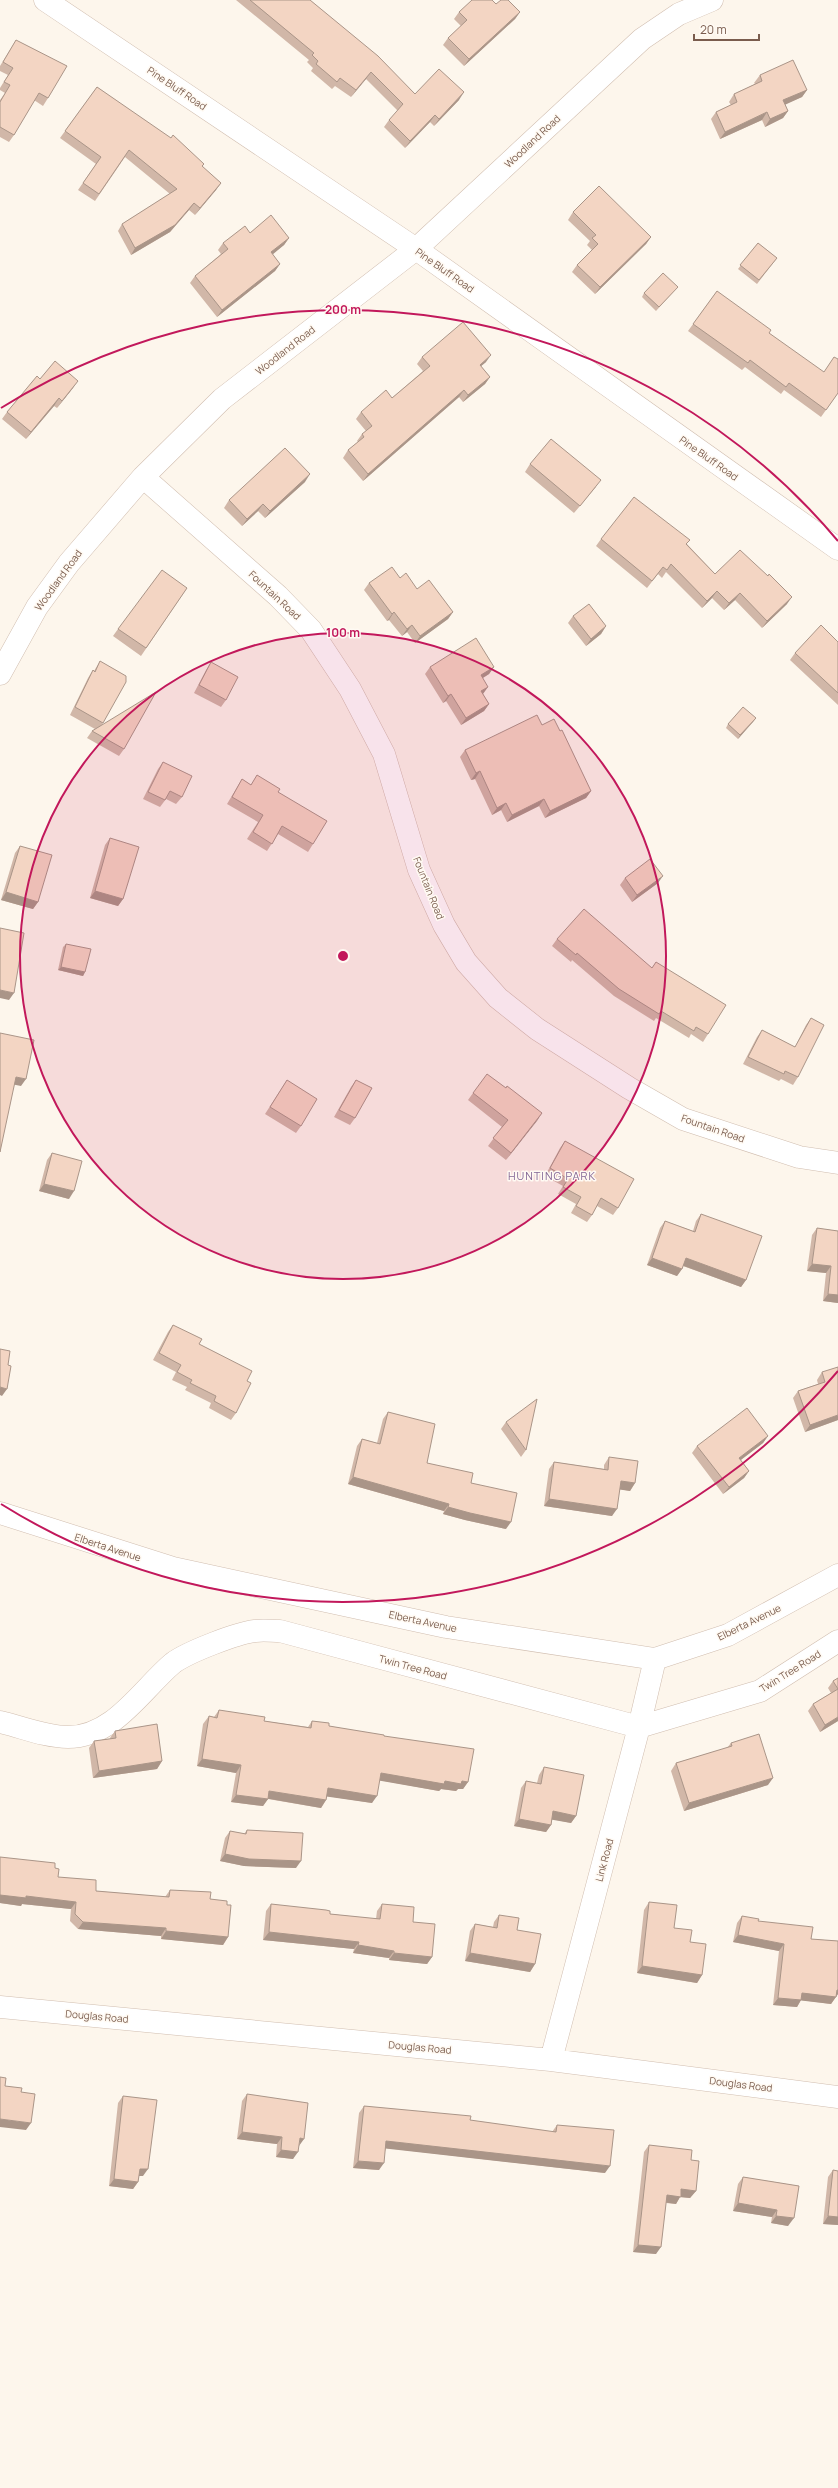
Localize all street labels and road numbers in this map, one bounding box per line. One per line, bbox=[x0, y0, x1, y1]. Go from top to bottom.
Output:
street label: Pine Bluff Road bbox=[145, 63, 210, 113]
street label: Woodland Road bbox=[501, 111, 563, 171]
street label: Pine Bluff Road bbox=[413, 245, 477, 296]
street label: Woodland Road bbox=[252, 322, 318, 378]
street label: Pine Bluff Road bbox=[677, 433, 741, 484]
street label: Woodland Road bbox=[31, 547, 85, 613]
street label: Fountain Road bbox=[246, 567, 304, 623]
street label: Fountain Road bbox=[410, 855, 448, 921]
street label: Fountain Road bbox=[679, 1111, 747, 1145]
street label: Elberta Avenue bbox=[73, 1530, 143, 1564]
street label: Elberta Avenue bbox=[715, 1600, 783, 1643]
street label: Elberta Avenue bbox=[388, 1607, 458, 1635]
street label: Twin Tree Road bbox=[757, 1647, 823, 1695]
street label: Twin Tree Road bbox=[378, 1651, 449, 1683]
street label: Link Road bbox=[592, 1837, 616, 1883]
street label: Douglas Road bbox=[65, 2006, 129, 2026]
street label: Douglas Road bbox=[388, 2037, 452, 2057]
street label: Douglas Road bbox=[709, 2073, 773, 2095]

